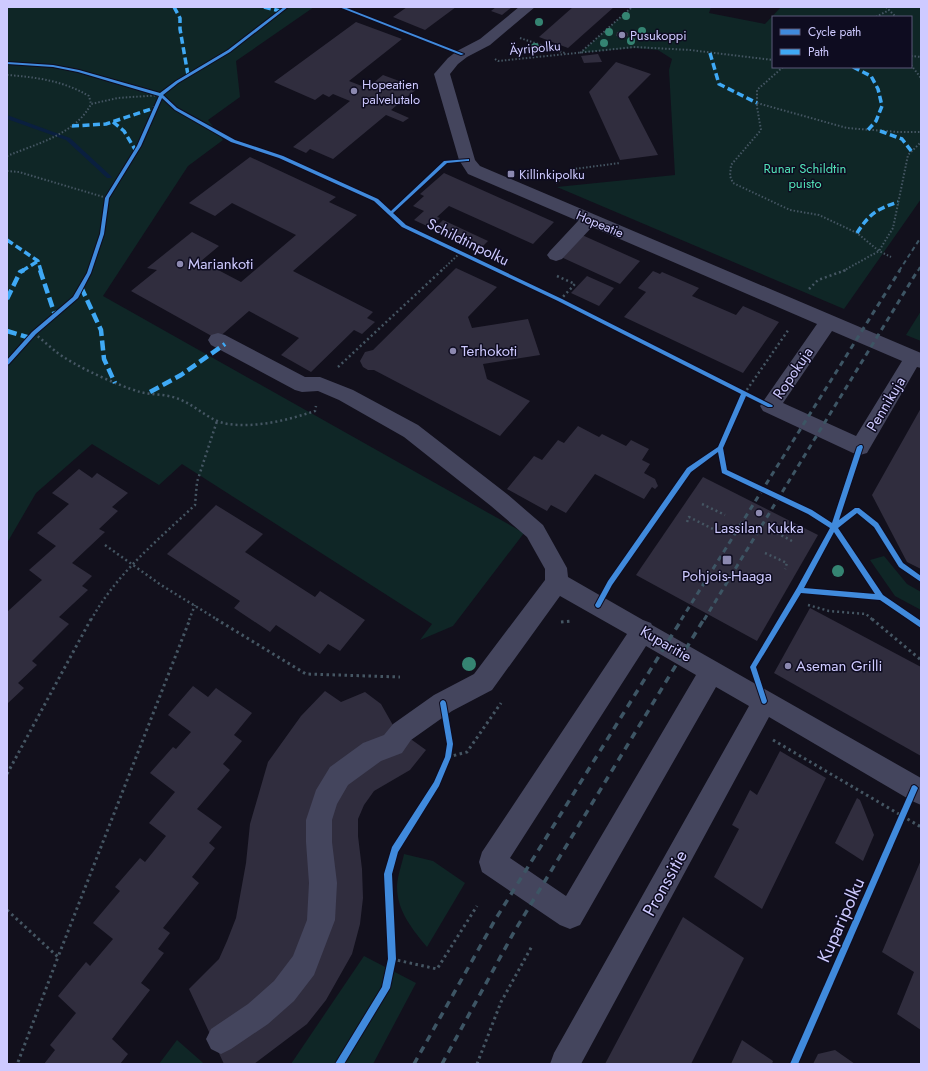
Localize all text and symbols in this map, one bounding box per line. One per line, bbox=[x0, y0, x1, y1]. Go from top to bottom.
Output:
legend bbox=[772, 16, 912, 68]
text: Cycle path bbox=[808, 23, 861, 41]
place label: Pusukoppi bbox=[630, 26, 687, 45]
marker: Pusukoppi bbox=[617, 30, 627, 40]
street label: Äyripolku bbox=[509, 36, 561, 60]
text: Path bbox=[808, 43, 829, 61]
place label: Hopeatien palvelutalo bbox=[362, 75, 420, 109]
marker: Hopeatien palvelutalo bbox=[349, 86, 359, 96]
park label: Runar Schildtin puisto bbox=[764, 159, 846, 193]
place label: Killinkipolku bbox=[519, 165, 585, 184]
marker: Killinkipolku bbox=[506, 169, 516, 179]
street label: Hopeatie bbox=[573, 205, 627, 243]
street label: Schildtinpolku bbox=[423, 213, 513, 271]
place label: Mariankoti bbox=[188, 253, 254, 275]
marker: Mariankoti bbox=[175, 259, 185, 269]
place label: Terhokoti bbox=[461, 340, 517, 362]
street label: Ropokuja bbox=[767, 343, 819, 403]
marker: Terhokoti bbox=[448, 346, 458, 356]
street label: Pennikuja bbox=[861, 372, 911, 436]
marker: Lassilan Kukka bbox=[754, 508, 764, 518]
place label: Lassilan Kukka bbox=[714, 517, 804, 539]
marker: Pohjois-Haaga bbox=[721, 554, 733, 566]
place label: Pohjois-Haaga bbox=[682, 565, 772, 587]
street label: Kuparitie bbox=[636, 620, 696, 668]
place label: Aseman Grilli bbox=[796, 655, 882, 677]
marker: Aseman Grilli bbox=[783, 661, 793, 671]
street label: Pronssitie bbox=[636, 845, 694, 921]
street label: Kuparipolku bbox=[811, 873, 871, 967]

